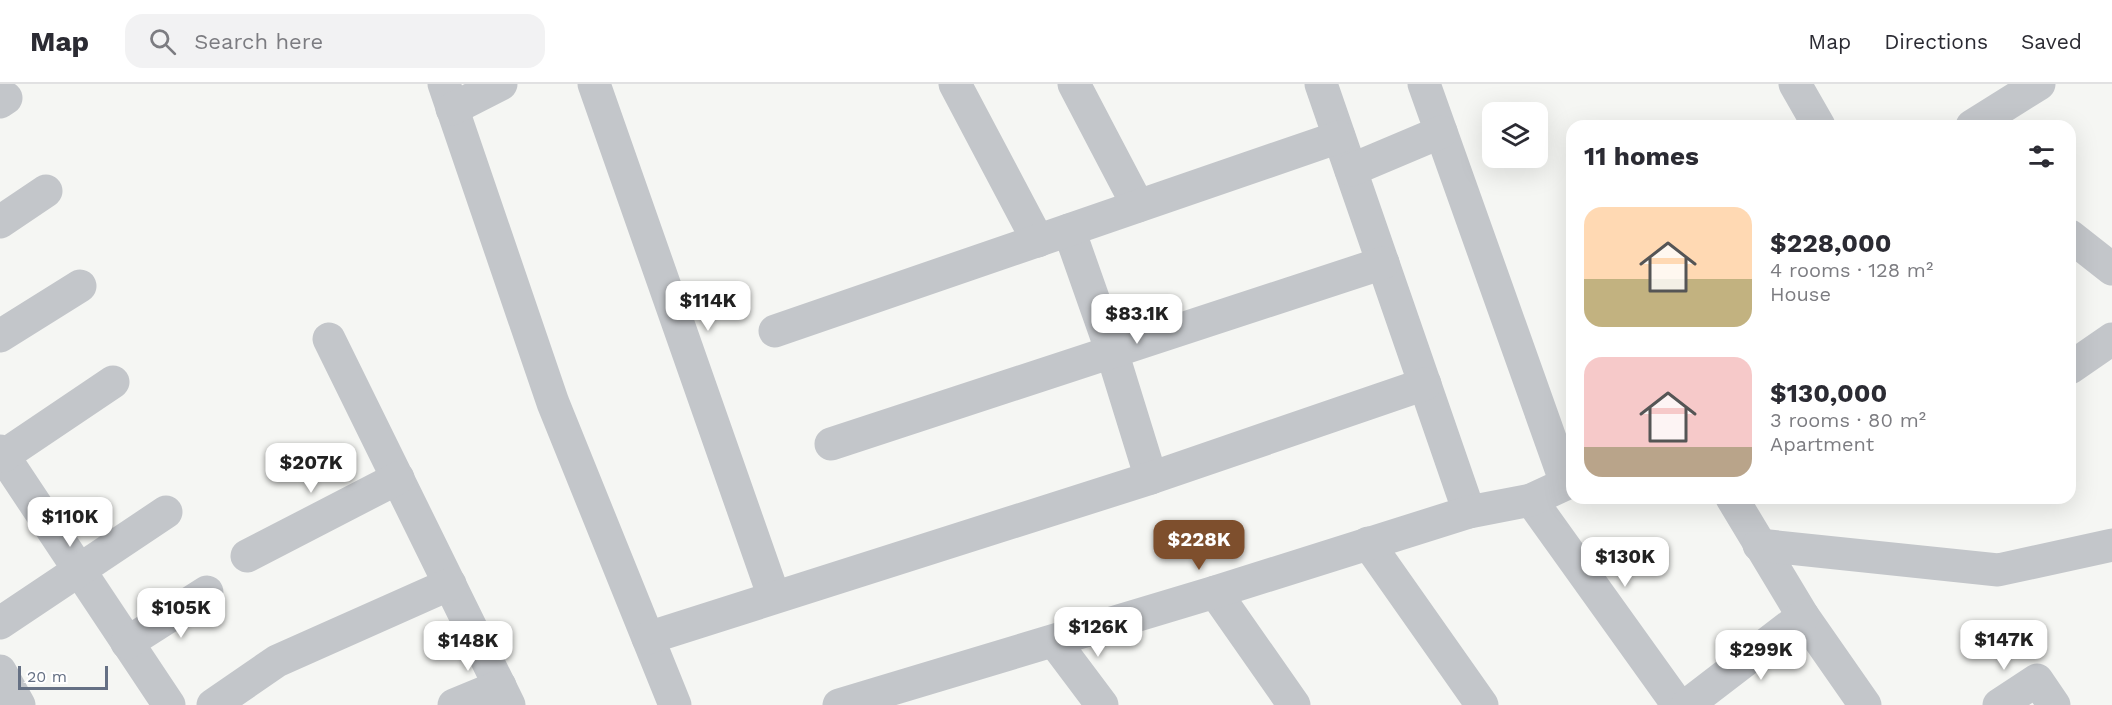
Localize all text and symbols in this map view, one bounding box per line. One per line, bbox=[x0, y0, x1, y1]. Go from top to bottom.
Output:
search box bbox=[125, 14, 545, 68]
text: Map bbox=[30, 25, 89, 58]
icon: search bbox=[146, 25, 179, 58]
text: Search here bbox=[194, 29, 323, 54]
text: Map bbox=[1808, 29, 1851, 54]
text: Directions bbox=[1884, 29, 1988, 54]
text: Saved bbox=[2021, 29, 2082, 54]
map controls bbox=[1482, 102, 1548, 168]
button: layers bbox=[1482, 102, 1548, 168]
icon: filters bbox=[2025, 140, 2058, 173]
text: 11 homes bbox=[1584, 141, 1699, 171]
text: $228,000 bbox=[1770, 228, 1891, 258]
icon: home bbox=[1632, 231, 1704, 303]
text: 4 rooms · 128 m² bbox=[1770, 258, 1933, 282]
pin: $114K bbox=[666, 281, 750, 332]
text: House bbox=[1770, 282, 1831, 306]
text: $114K bbox=[680, 288, 736, 312]
pin: $83.1K bbox=[1088, 294, 1186, 345]
text: $83.1K bbox=[1105, 301, 1169, 325]
text: $130,000 bbox=[1770, 378, 1887, 408]
icon: home bbox=[1632, 381, 1704, 453]
text: 3 rooms · 80 m² bbox=[1770, 408, 1926, 432]
text: Apartment bbox=[1770, 432, 1874, 456]
pin: $207K bbox=[269, 443, 353, 494]
text: $207K bbox=[279, 450, 343, 474]
pin: $110K bbox=[28, 497, 112, 548]
text: $110K bbox=[42, 504, 98, 528]
pin: $228K bbox=[1157, 520, 1241, 571]
text: $228K bbox=[1167, 527, 1231, 551]
pin: $130K bbox=[1583, 537, 1667, 588]
text: $130K bbox=[1595, 544, 1655, 568]
pin: $105K bbox=[139, 588, 223, 639]
text: $105K bbox=[151, 595, 211, 619]
pin: $126K bbox=[1056, 607, 1140, 658]
text: $126K bbox=[1068, 614, 1128, 638]
pin: $147K bbox=[1962, 620, 2046, 671]
pin: $148K bbox=[426, 621, 510, 672]
text: $147K bbox=[1974, 627, 2034, 651]
text: $148K bbox=[438, 628, 498, 652]
pin: $299K bbox=[1719, 630, 1803, 681]
text: $299K bbox=[1729, 637, 1793, 661]
scale bar bbox=[18, 663, 108, 690]
text: 20 m bbox=[27, 667, 67, 686]

